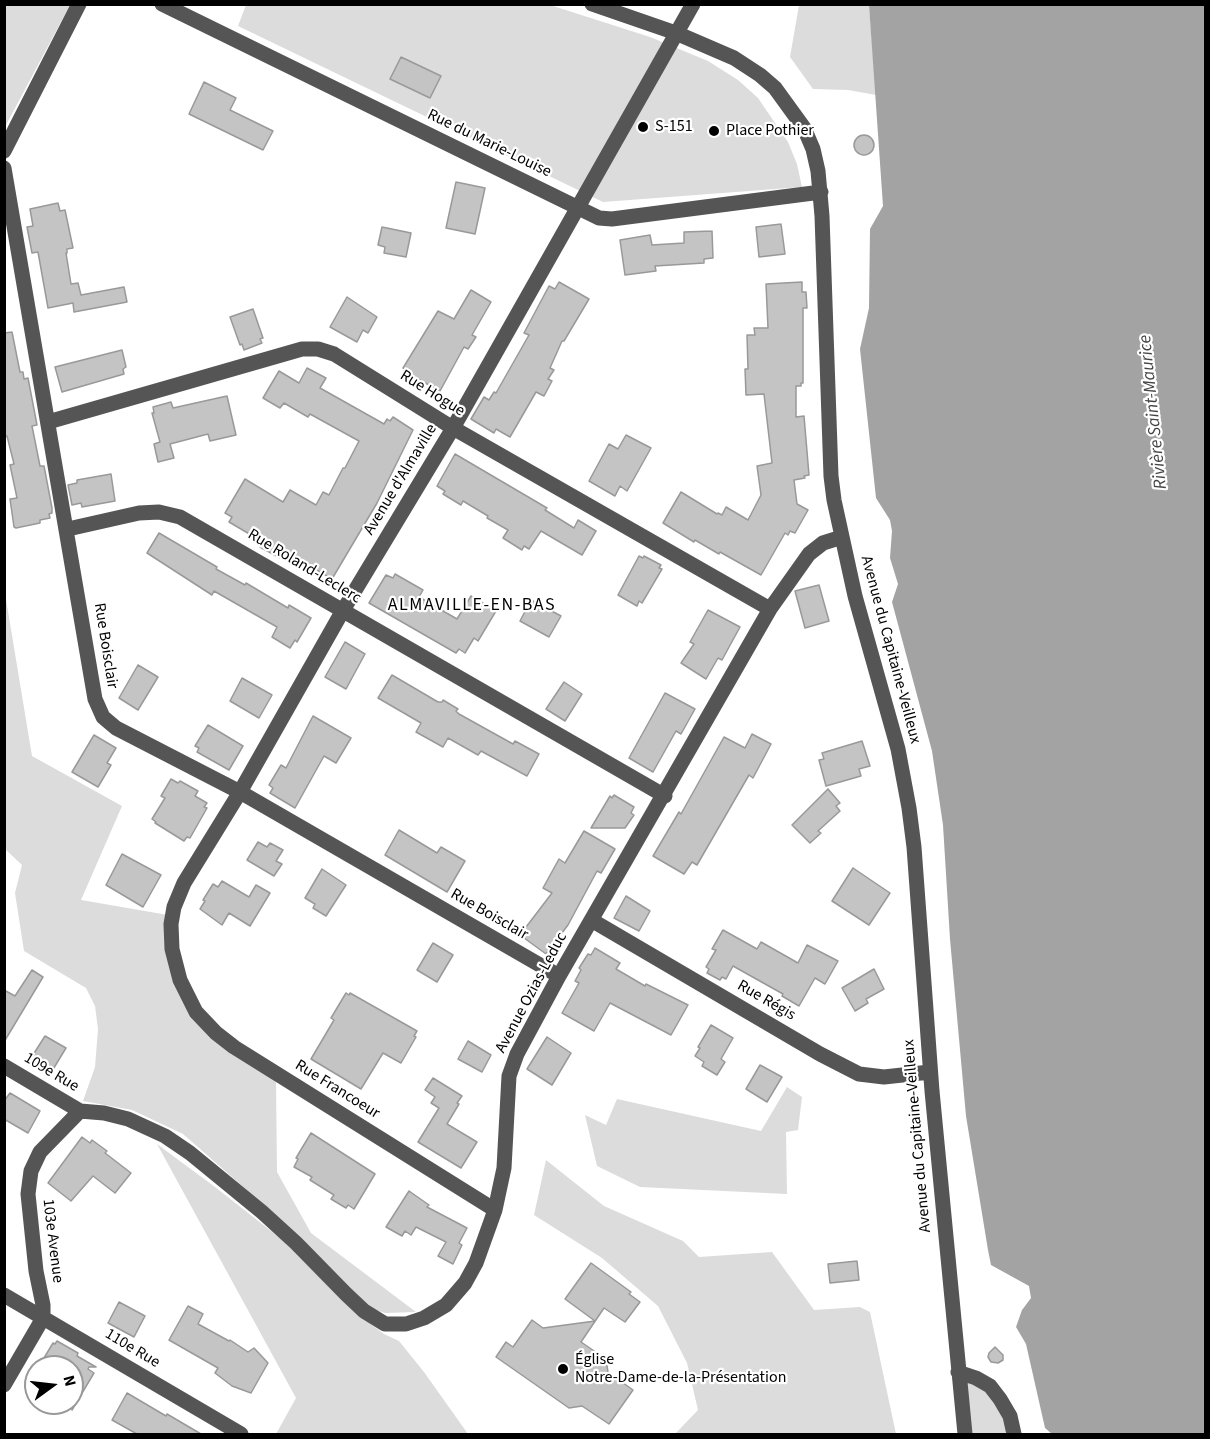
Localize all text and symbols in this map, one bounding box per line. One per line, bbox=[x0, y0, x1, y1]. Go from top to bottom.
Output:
street label: Rue du Marie-Louise bbox=[424, 106, 554, 182]
place label: S-151 bbox=[655, 117, 693, 137]
marker: S-151 bbox=[636, 120, 650, 134]
place label: Place Pothier bbox=[726, 121, 814, 141]
marker: Place Pothier bbox=[707, 124, 721, 138]
water label: Rivière Saint-Maurice bbox=[1135, 334, 1173, 490]
street label: Rue Hogue bbox=[396, 367, 468, 421]
street label: Avenue d'Almaville bbox=[360, 421, 442, 539]
street label: Rue Roland-Leclerc bbox=[244, 526, 364, 608]
street label: Avenue du Capitaine-Veilleux bbox=[856, 554, 924, 746]
district label: ALMAVILLE-EN-BAS bbox=[388, 595, 556, 617]
street label: Rue Boisclair bbox=[89, 602, 121, 690]
street label: Rue Boisclair bbox=[447, 885, 531, 945]
street label: Avenue Ozias-Leduc bbox=[492, 929, 572, 1057]
street label: Rue Régis bbox=[733, 977, 799, 1025]
street label: Avenue du Capitaine-Veilleux bbox=[900, 1039, 936, 1233]
street label: 109e Rue bbox=[20, 1049, 82, 1097]
street label: Rue Francoeur bbox=[291, 1056, 383, 1124]
street label: 103e Avenue bbox=[37, 1198, 67, 1284]
street label: 110e Rue bbox=[101, 1325, 163, 1373]
place label: Église Notre-Dame-de-la-Présentation bbox=[575, 1350, 786, 1388]
north arrow bbox=[24, 1355, 84, 1415]
marker: Église Notre-Dame-de-la-Présentation bbox=[556, 1362, 570, 1376]
text: N bbox=[57, 1373, 81, 1389]

